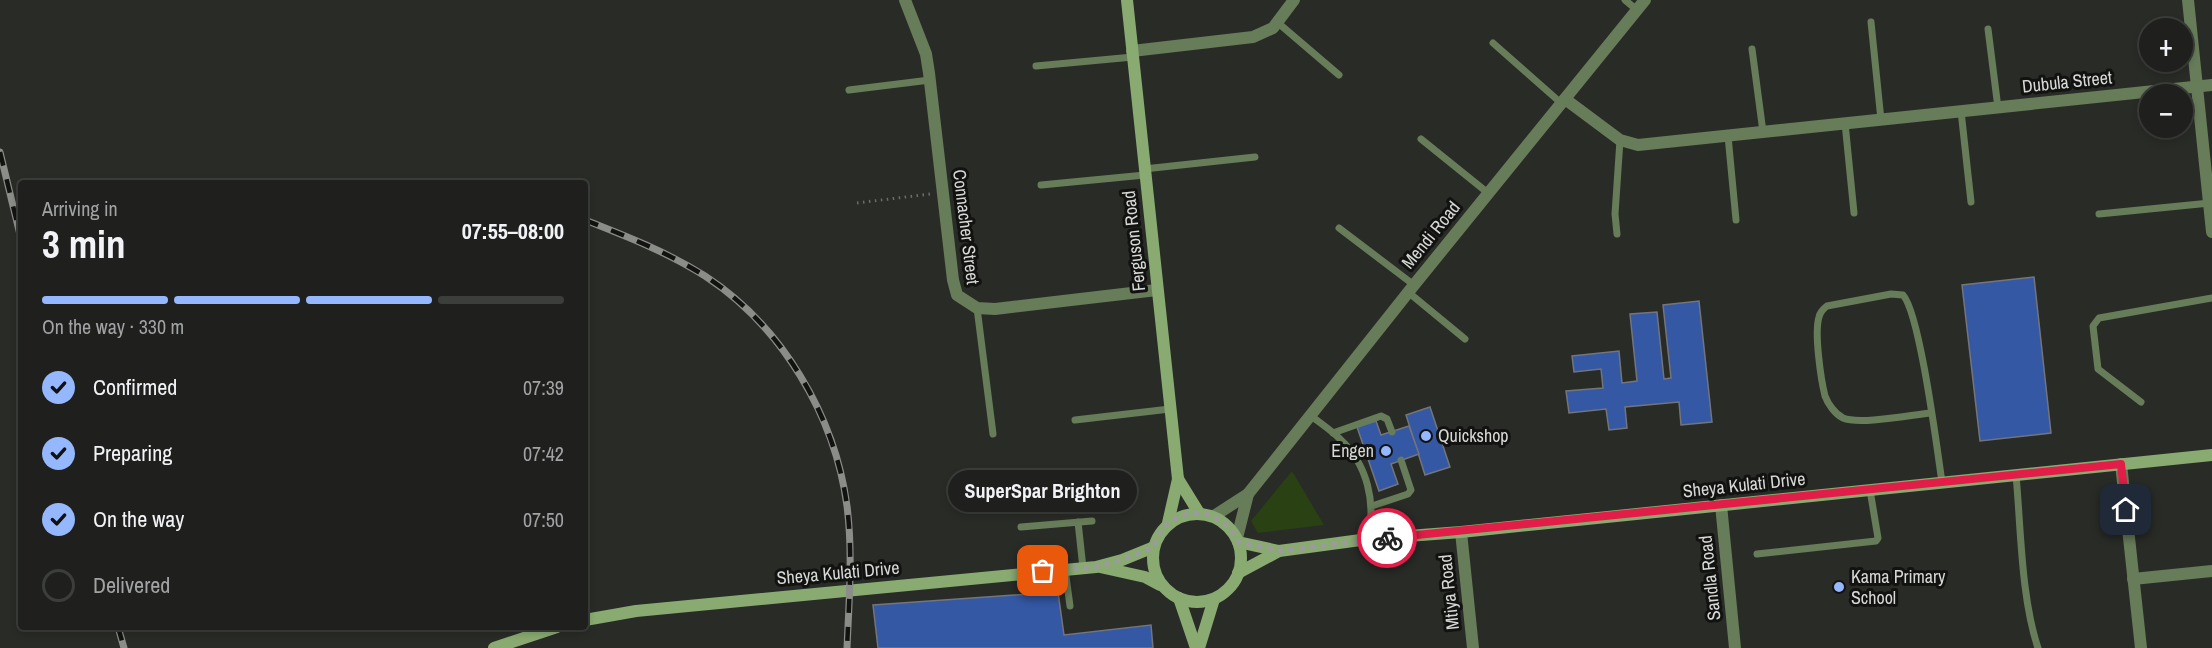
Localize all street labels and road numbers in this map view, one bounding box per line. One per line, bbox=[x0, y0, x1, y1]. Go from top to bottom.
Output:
street label: Dubula Street bbox=[2021, 64, 2113, 99]
street label: Connacher Street bbox=[947, 168, 986, 286]
street label: Ferguson Road bbox=[1116, 190, 1151, 293]
street label: Mendi Road bbox=[1396, 196, 1466, 274]
street label: Sheya Kulati Drive bbox=[1681, 466, 1806, 503]
street label: Sandla Road bbox=[1693, 534, 1726, 622]
street label: Mtiya Road bbox=[1432, 553, 1465, 631]
street label: Sheya Kulati Drive bbox=[776, 555, 900, 590]

